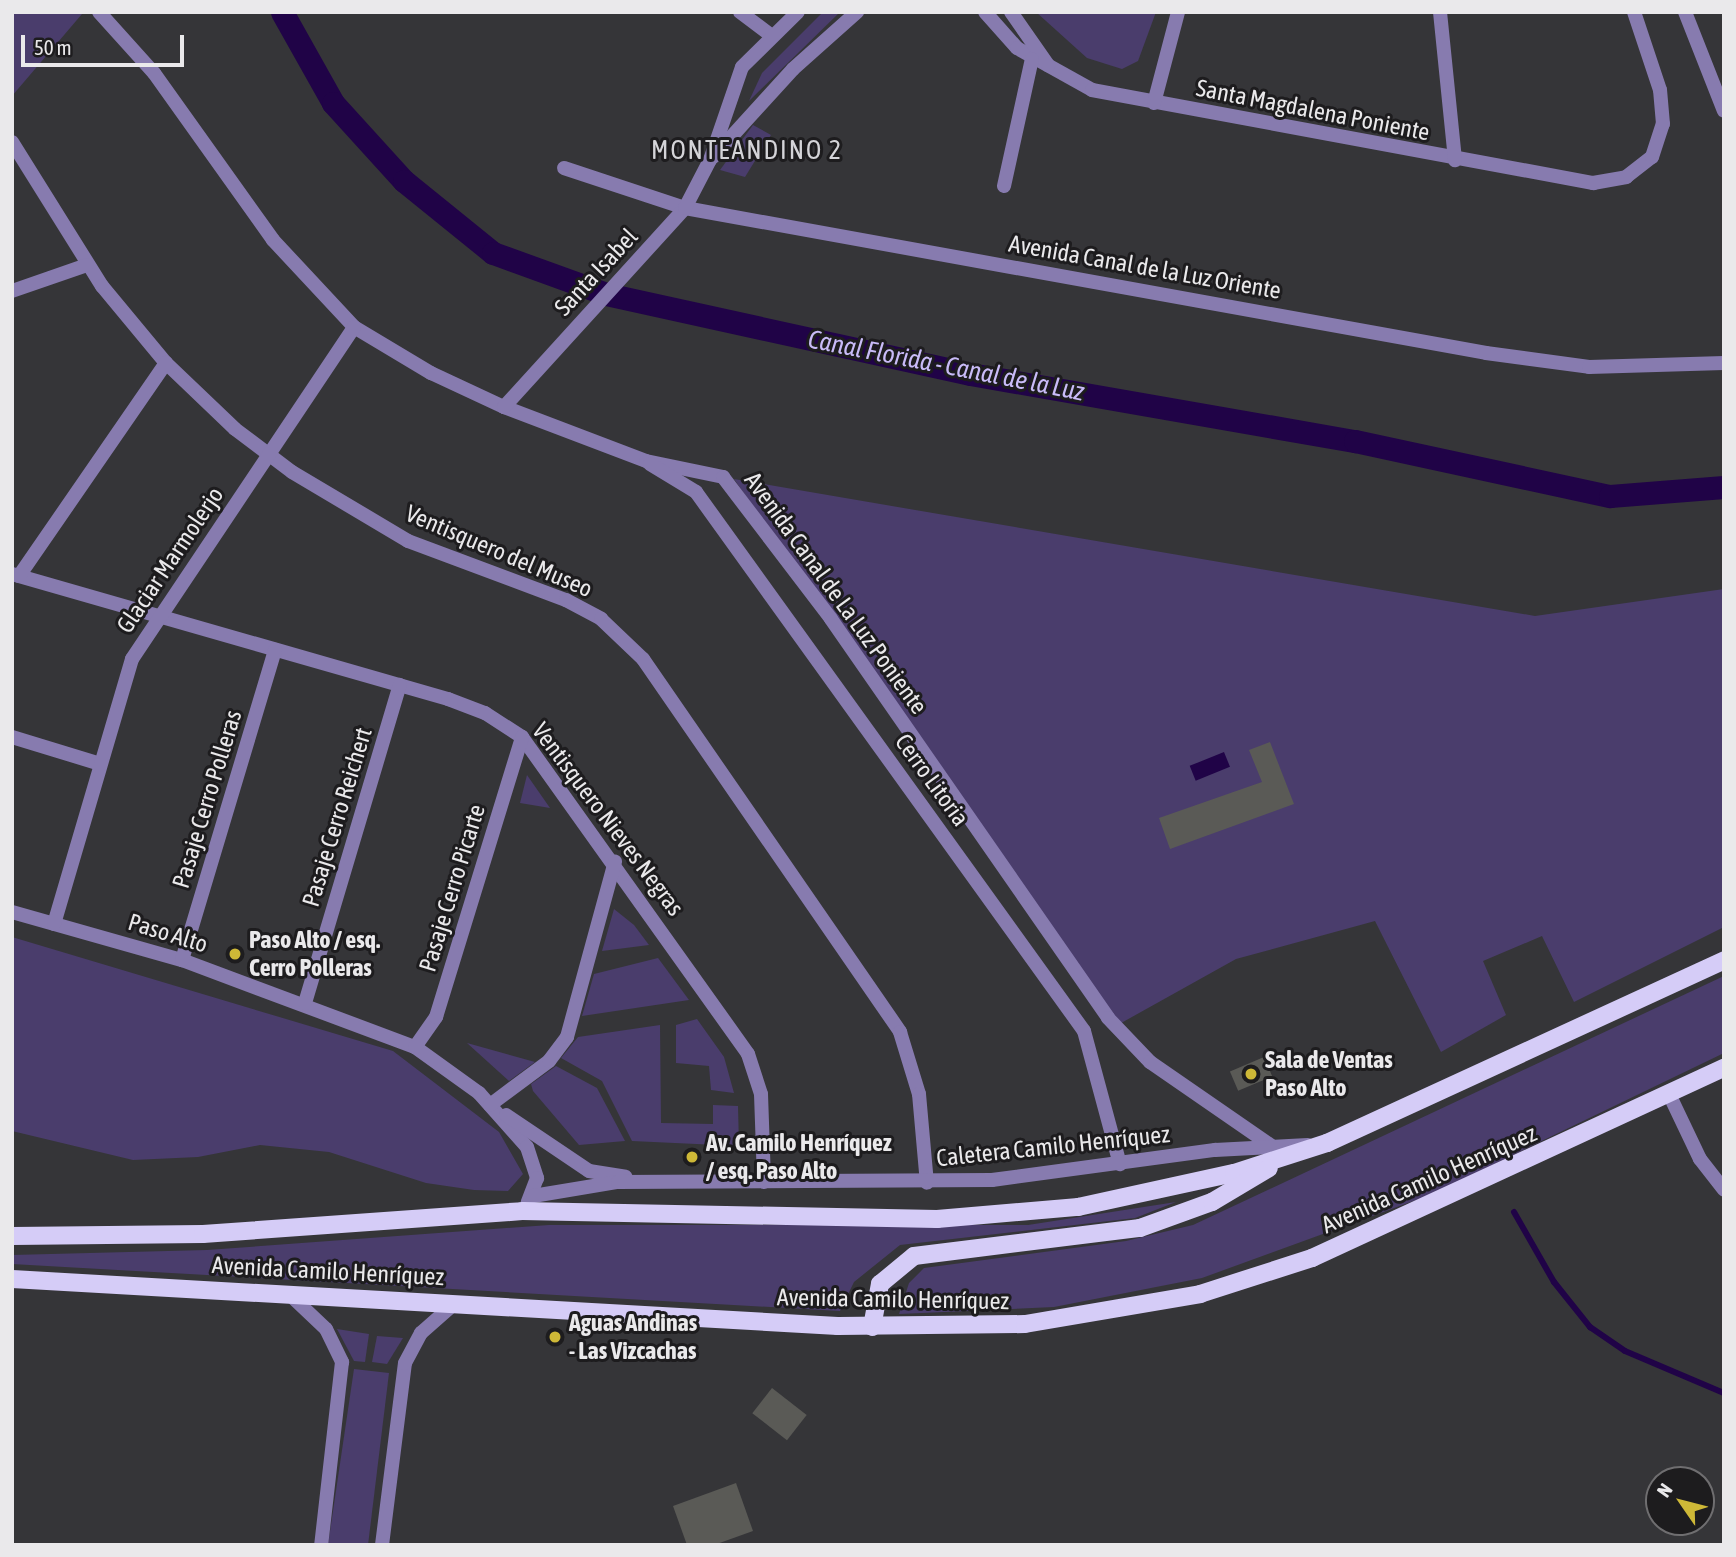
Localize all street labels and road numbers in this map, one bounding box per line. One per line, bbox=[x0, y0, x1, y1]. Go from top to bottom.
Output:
street label: Santa Magdalena Poniente bbox=[1194, 73, 1432, 147]
street label: Santa Isabel bbox=[548, 222, 644, 322]
street label: Avenida Canal de la Luz Oriente bbox=[1007, 229, 1283, 305]
street label: Avenida Canal de La Luz Poniente bbox=[739, 466, 933, 720]
street label: Glaciar Marmolerjo bbox=[111, 482, 229, 638]
street label: Ventisquero del Museo bbox=[401, 499, 597, 603]
street label: Pasaje Cerro Polleras bbox=[166, 707, 248, 891]
street label: Ventisquero Nieves Negras bbox=[526, 717, 690, 921]
street label: Pasaje Cerro Reichert bbox=[296, 724, 378, 910]
street label: Cerro Litoria bbox=[889, 728, 975, 832]
street label: Pasaje Cerro Picarte bbox=[413, 801, 491, 975]
street label: Paso Alto bbox=[125, 907, 211, 959]
street label: Caletera Camilo Henríquez bbox=[935, 1119, 1171, 1173]
street label: Avenida Camilo Henríquez bbox=[1317, 1119, 1541, 1239]
street label: Avenida Camilo Henríquez bbox=[211, 1251, 445, 1291]
street label: Avenida Camilo Henríquez bbox=[777, 1283, 1009, 1315]

